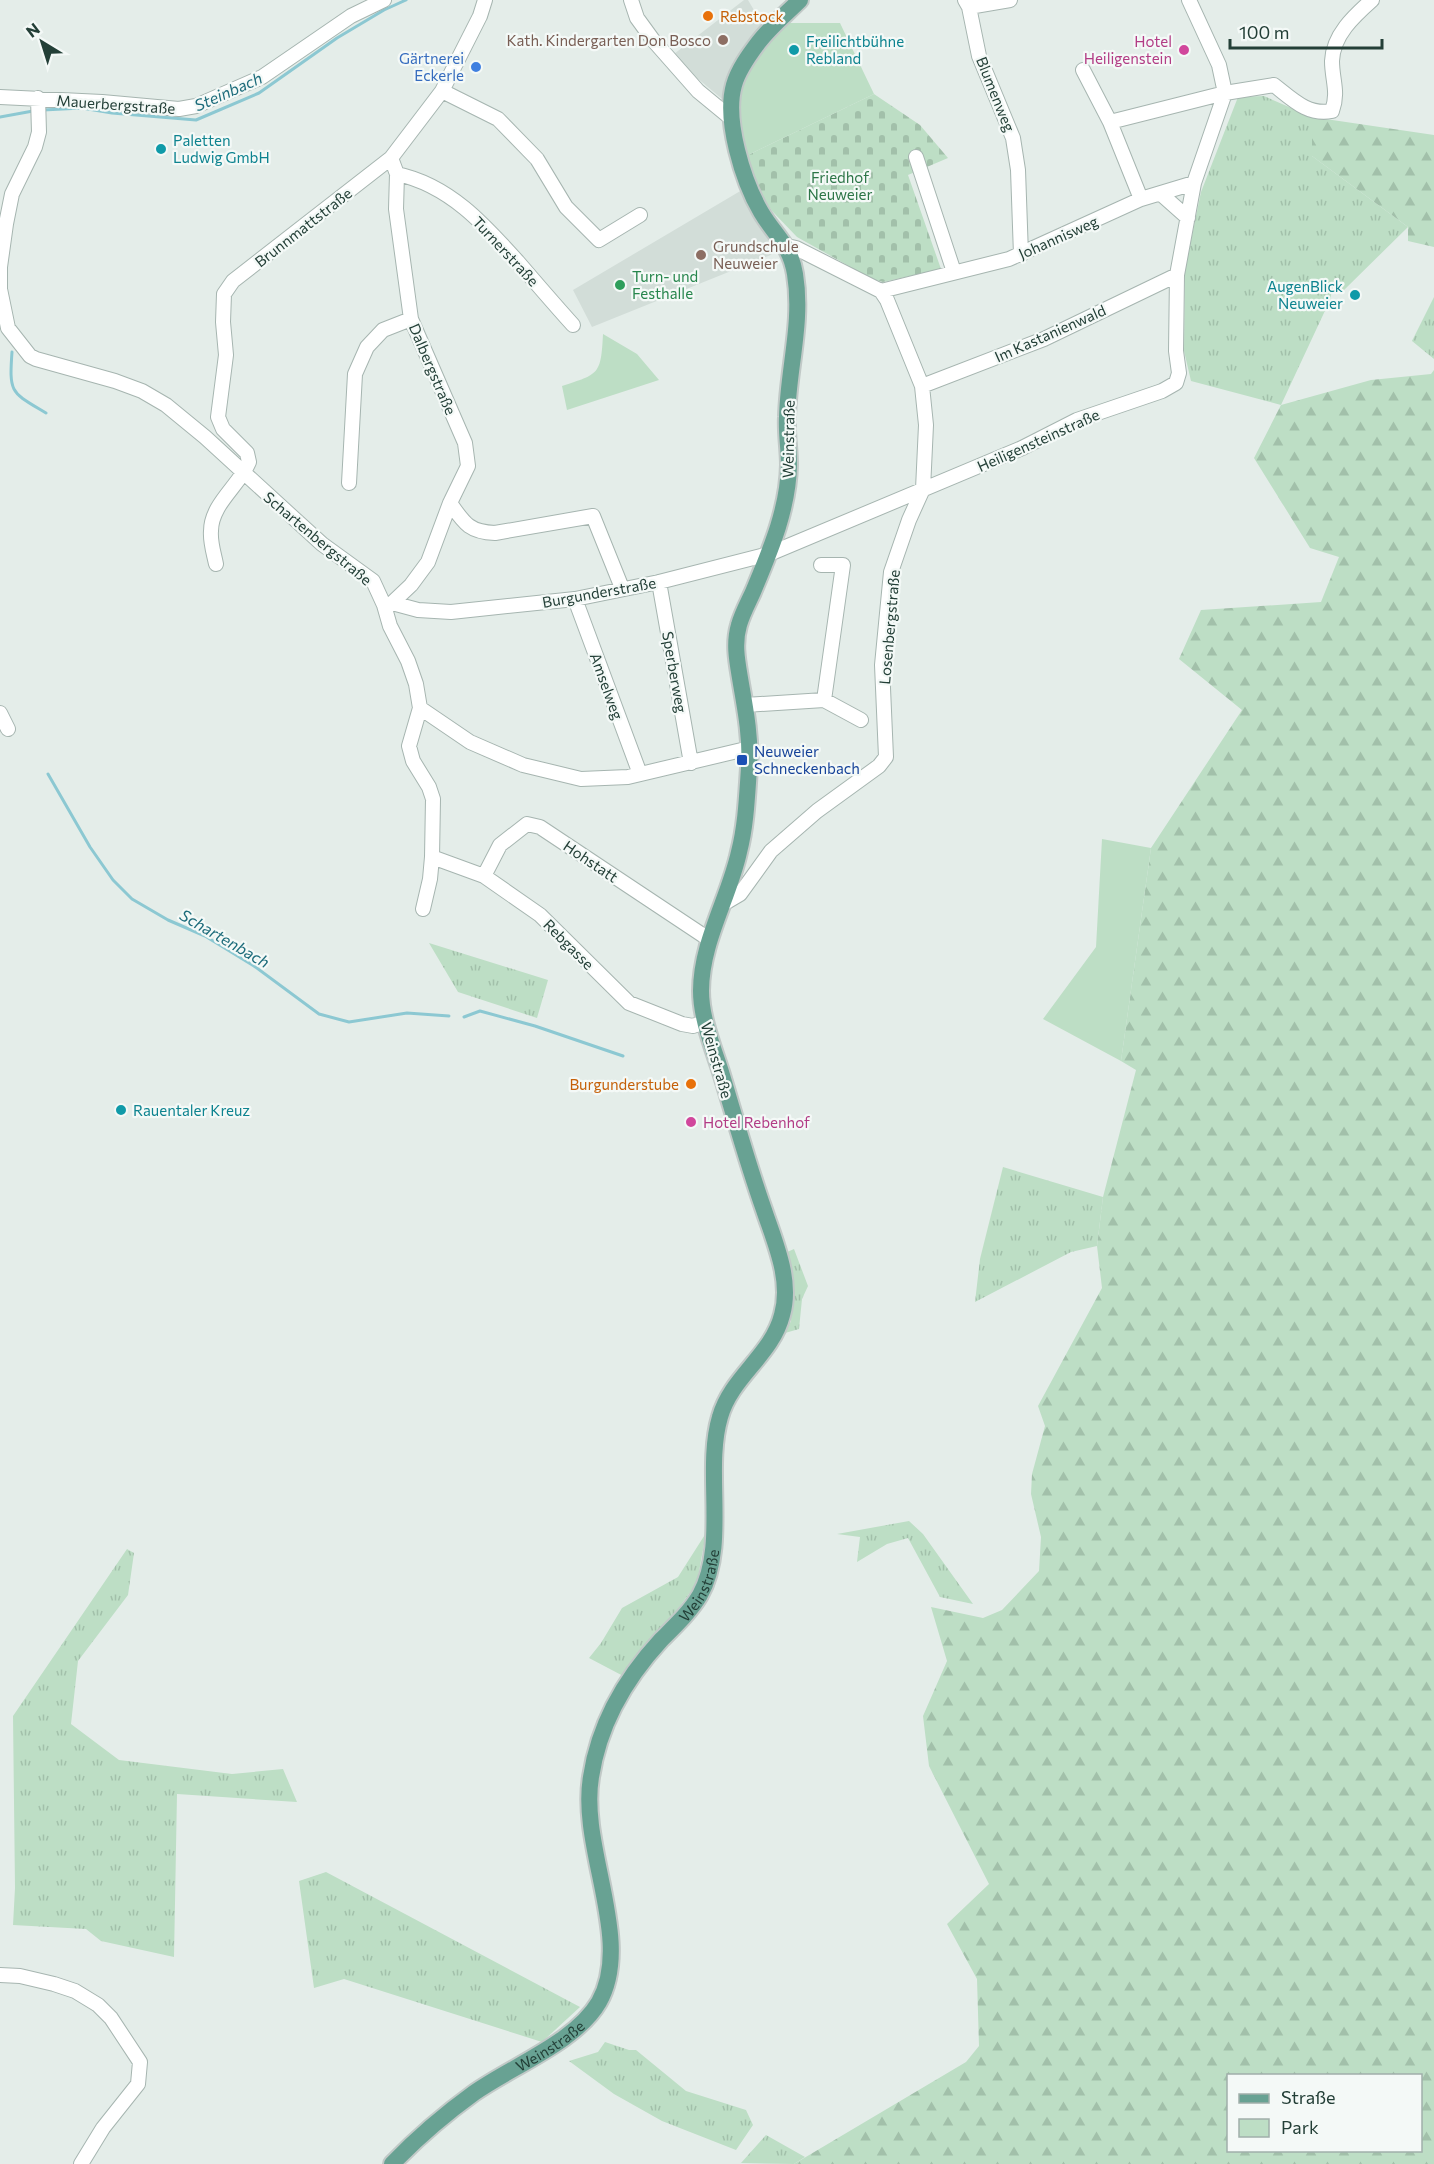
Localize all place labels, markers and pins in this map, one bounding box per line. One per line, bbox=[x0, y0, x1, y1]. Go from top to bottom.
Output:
place label: Rebstock bbox=[720, 7, 784, 25]
marker: Rebstock bbox=[701, 9, 715, 23]
place label: Kath. Kindergarten Don Bosco bbox=[506, 31, 711, 49]
place label: Freilichtbühne Rebland bbox=[806, 32, 904, 67]
place label: Hotel Heiligenstein bbox=[1084, 32, 1172, 67]
marker: Kath. Kindergarten Don Bosco bbox=[716, 33, 730, 47]
marker: Freilichtbühne Rebland bbox=[787, 43, 801, 57]
marker: Hotel Heiligenstein bbox=[1177, 43, 1191, 57]
place label: Gärtnerei Eckerle bbox=[399, 49, 464, 84]
marker: Gärtnerei Eckerle bbox=[469, 60, 483, 74]
place label: Paletten Ludwig GmbH bbox=[173, 131, 270, 166]
marker: Paletten Ludwig GmbH bbox=[154, 142, 168, 156]
place label: Grundschule Neuweier bbox=[713, 237, 799, 272]
marker: Grundschule Neuweier bbox=[694, 248, 708, 262]
place label: Turn- und Festhalle bbox=[632, 267, 698, 302]
place label: AugenBlick Neuweier bbox=[1267, 277, 1343, 312]
marker: Turn- und Festhalle bbox=[613, 278, 627, 292]
marker: AugenBlick Neuweier bbox=[1348, 288, 1362, 302]
place label: Neuweier Schneckenbach bbox=[754, 742, 860, 777]
marker: Neuweier Schneckenbach bbox=[735, 753, 749, 767]
place label: Burgunderstube bbox=[569, 1075, 679, 1093]
marker: Burgunderstube bbox=[684, 1077, 698, 1091]
place label: Rauentaler Kreuz bbox=[133, 1101, 250, 1119]
marker: Rauentaler Kreuz bbox=[114, 1103, 128, 1117]
place label: Hotel Rebenhof bbox=[703, 1113, 810, 1131]
marker: Hotel Rebenhof bbox=[684, 1115, 698, 1129]

